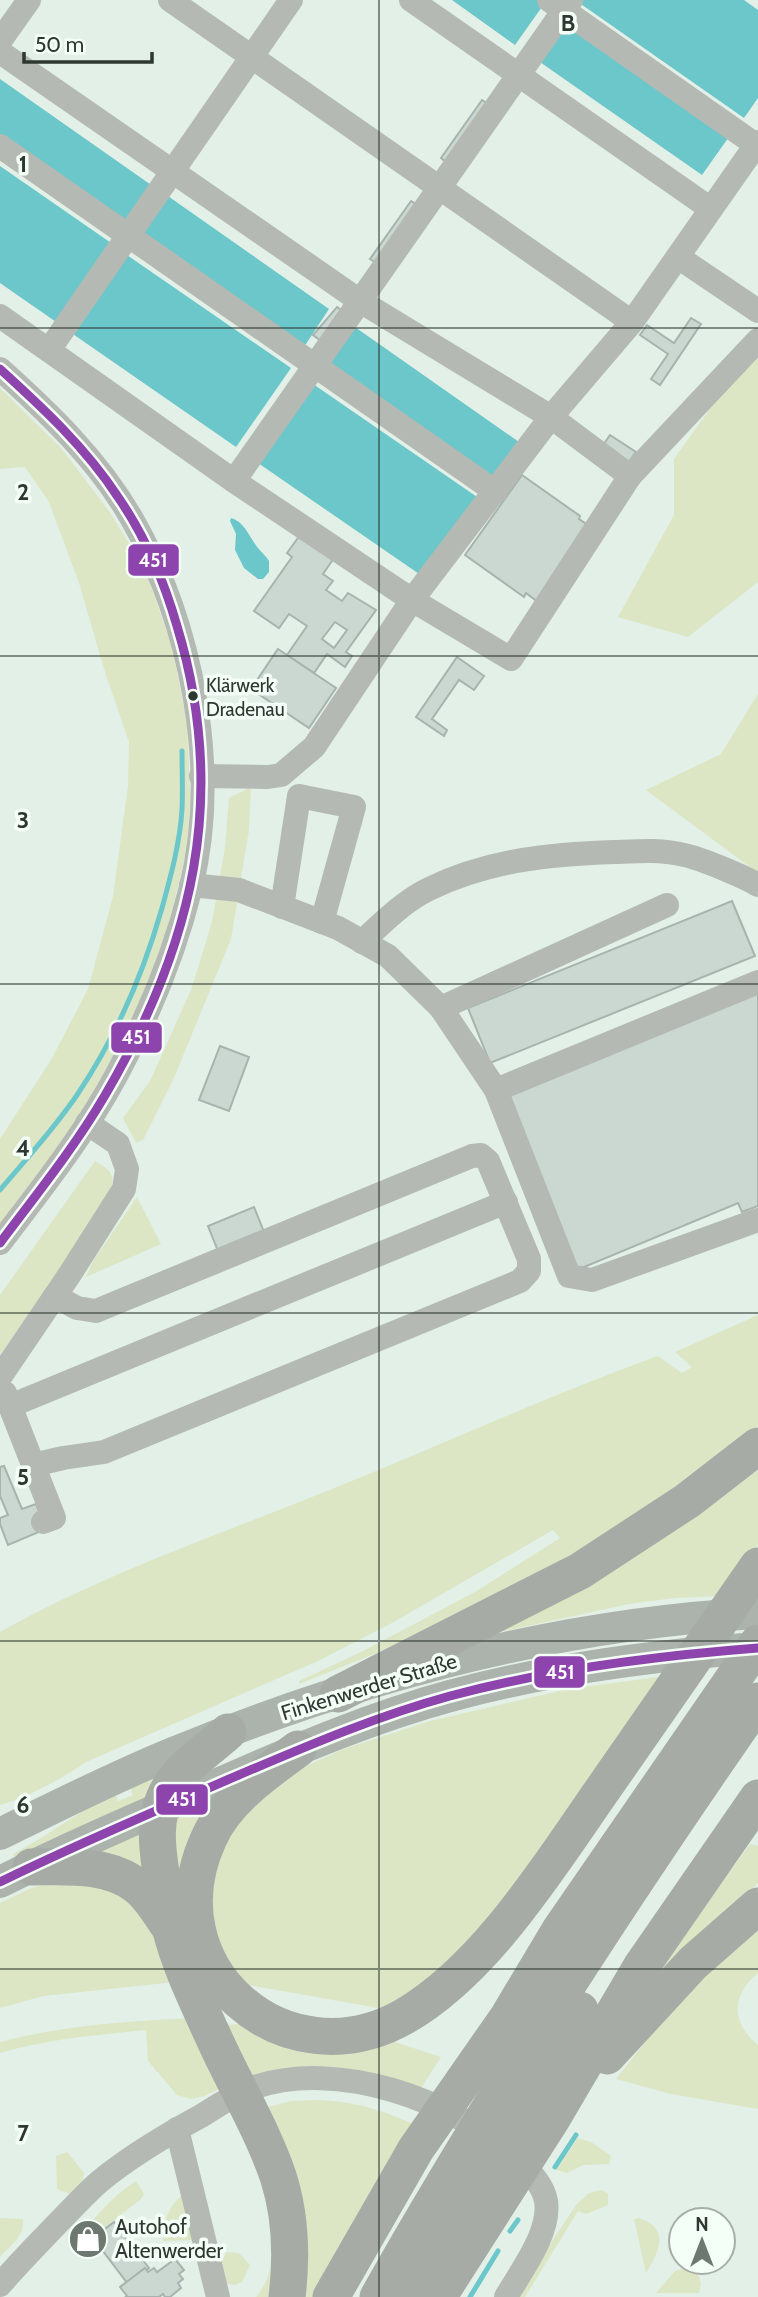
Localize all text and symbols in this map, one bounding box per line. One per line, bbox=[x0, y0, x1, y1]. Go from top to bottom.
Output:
text: B bbox=[561, 9, 575, 37]
scale bar bbox=[24, 21, 152, 65]
text: 50 m bbox=[35, 32, 84, 57]
text: 1 bbox=[19, 150, 27, 178]
text: 2 bbox=[17, 478, 29, 506]
line badge: 451 bbox=[127, 543, 180, 577]
text: 451 bbox=[138, 549, 168, 572]
place label: Klärwerk Dradenau bbox=[206, 674, 285, 721]
marker: Klärwerk Dradenau bbox=[186, 689, 200, 703]
text: 3 bbox=[17, 806, 29, 834]
line badge: 451 bbox=[110, 1021, 163, 1054]
text: 451 bbox=[121, 1026, 151, 1049]
text: 4 bbox=[16, 1134, 30, 1162]
text: 5 bbox=[17, 1463, 29, 1491]
street label: Finkenwerder Straße bbox=[278, 1648, 460, 1725]
line badge: 451 bbox=[533, 1655, 586, 1689]
text: 451 bbox=[545, 1661, 575, 1684]
line badge: 451 bbox=[155, 1783, 209, 1816]
text: 451 bbox=[167, 1788, 197, 1811]
text: 6 bbox=[17, 1791, 29, 1819]
text: 7 bbox=[17, 2119, 29, 2147]
north arrow bbox=[667, 2206, 737, 2276]
text: N bbox=[695, 2213, 709, 2236]
place label: Autohof Altenwerder bbox=[115, 2214, 224, 2263]
shop icon: Autohof Altenwerder bbox=[67, 2218, 109, 2260]

